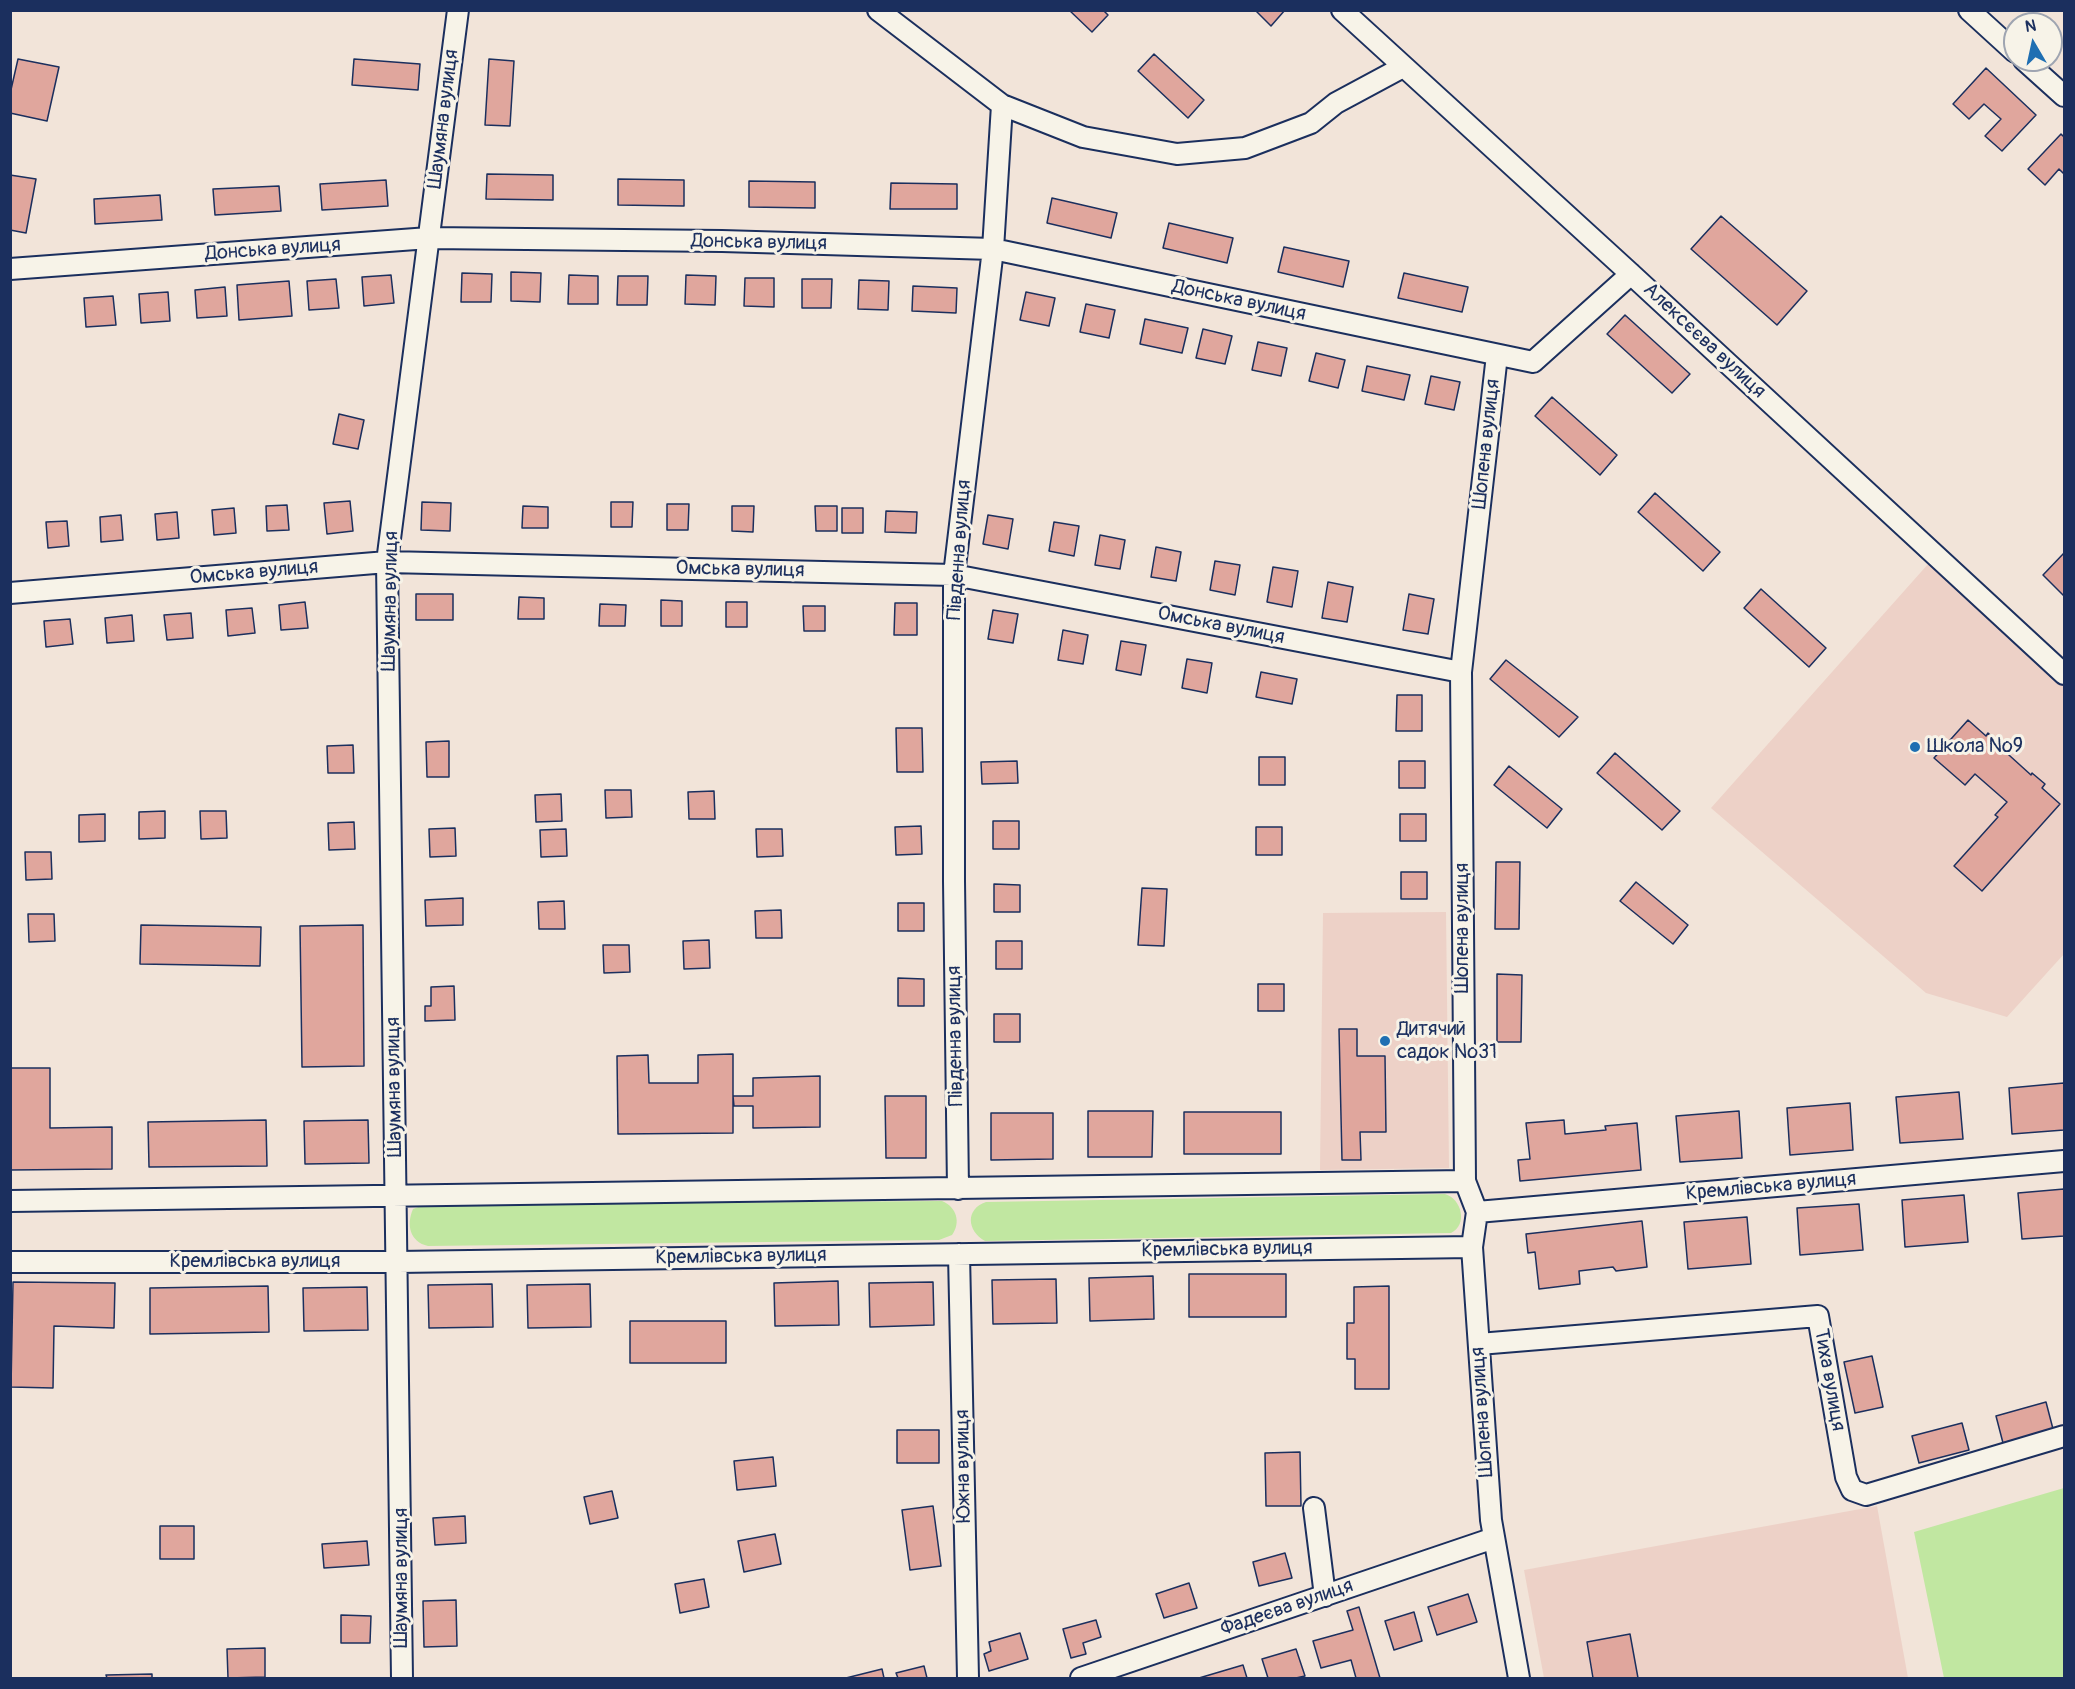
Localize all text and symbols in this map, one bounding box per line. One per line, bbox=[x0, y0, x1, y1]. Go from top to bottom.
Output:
north arrow bbox=[2003, 12, 2063, 72]
text: N bbox=[2024, 15, 2037, 37]
street label: Шаумяна вулиця bbox=[424, 48, 464, 190]
street label: Донська вулиця bbox=[691, 230, 827, 256]
street label: Донська вулиця bbox=[204, 233, 342, 267]
street label: Донська вулиця bbox=[1170, 275, 1308, 327]
street label: Алексєєва вулиця bbox=[1638, 278, 1770, 404]
street label: Шопена вулиця bbox=[1468, 378, 1506, 510]
street label: Південна вулиця bbox=[943, 479, 977, 621]
street label: Шаумяна вулиця bbox=[378, 531, 404, 671]
street label: Омська вулиця bbox=[189, 555, 319, 591]
street label: Омська вулиця bbox=[675, 557, 805, 583]
street label: Омська вулиця bbox=[1155, 602, 1287, 650]
place label: Школа №9 bbox=[1927, 735, 2023, 759]
marker: Школа №9 bbox=[1908, 740, 1922, 754]
street label: Шопена вулиця bbox=[1451, 863, 1475, 993]
street label: Південна вулиця bbox=[943, 966, 969, 1106]
street label: Шаумяна вулиця bbox=[382, 1017, 408, 1157]
place label: Дитячий садок №31 bbox=[1397, 1018, 1497, 1065]
marker: Дитячий садок №31 bbox=[1378, 1034, 1392, 1048]
street label: Кремлівська вулиця bbox=[1685, 1168, 1857, 1206]
street label: Кремлівська вулиця bbox=[1141, 1237, 1313, 1263]
street label: Кремлівська вулиця bbox=[655, 1244, 827, 1270]
street label: Кремлівська вулиця bbox=[170, 1250, 340, 1274]
street label: Тиха вулиця bbox=[1808, 1327, 1850, 1433]
street label: Шопена вулиця bbox=[1466, 1346, 1500, 1478]
street label: Южна вулиця bbox=[951, 1409, 977, 1523]
street label: Шаумяна вулиця bbox=[390, 1508, 414, 1648]
street label: Фадеєва вулиця bbox=[1218, 1574, 1356, 1642]

